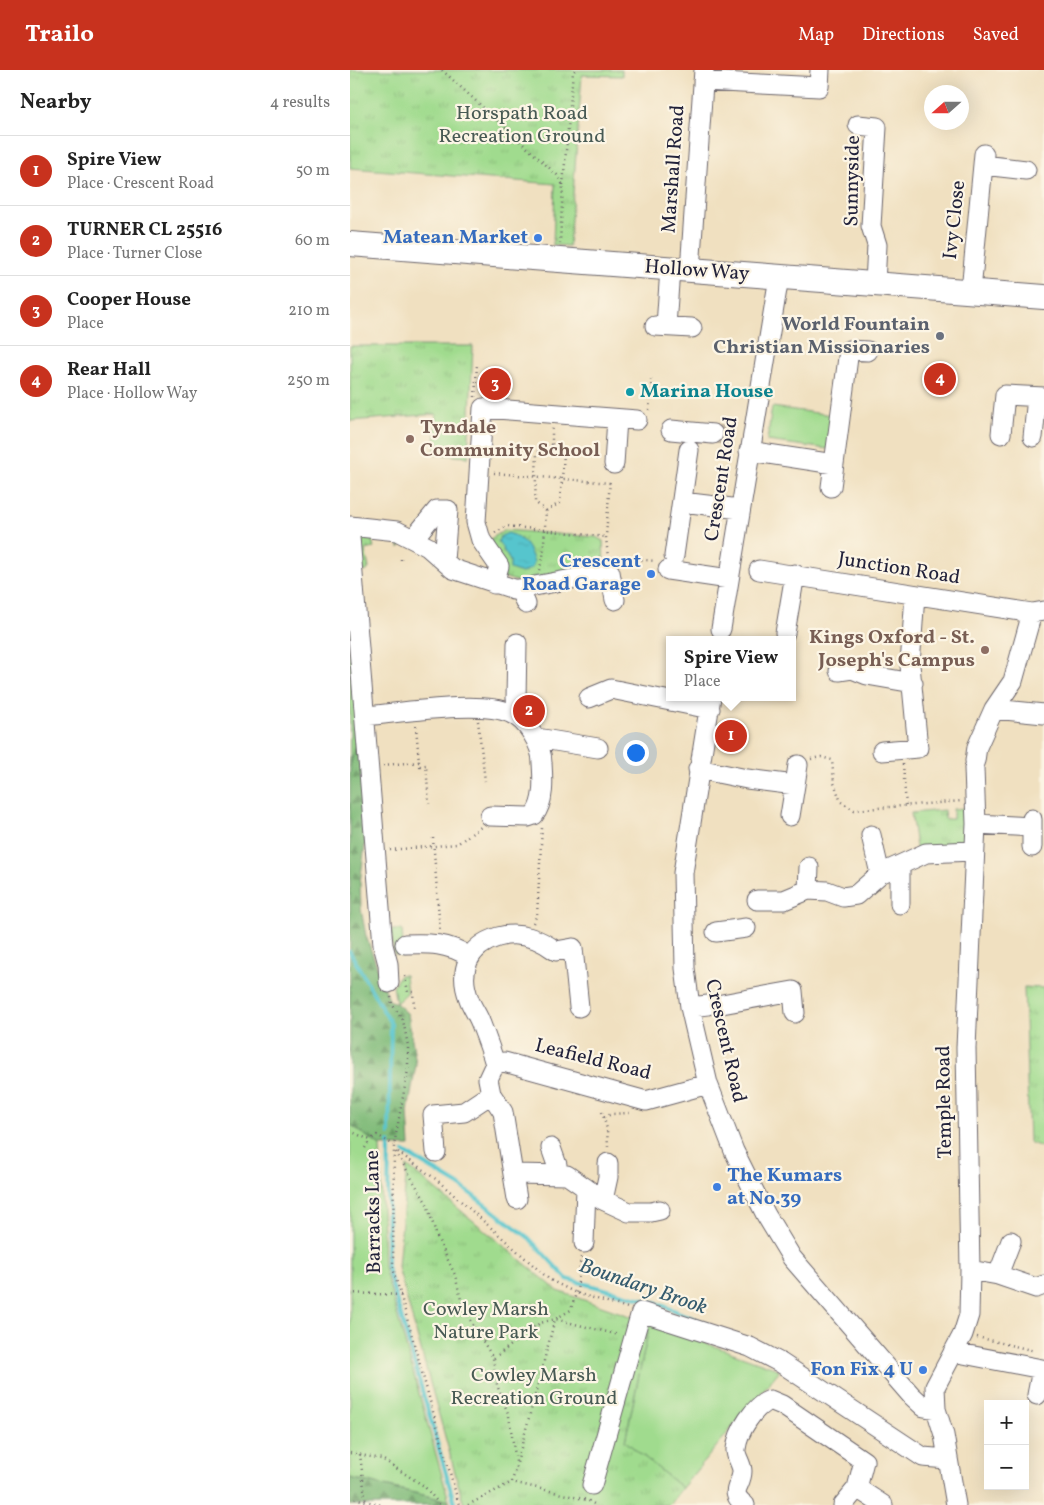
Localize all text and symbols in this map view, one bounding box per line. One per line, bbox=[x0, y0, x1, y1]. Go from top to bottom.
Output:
text: Trailo bbox=[25, 18, 94, 52]
text: Map bbox=[798, 23, 834, 48]
text: Directions bbox=[862, 23, 945, 48]
text: Saved bbox=[973, 23, 1019, 48]
north arrow bbox=[924, 85, 969, 130]
text: Nearby bbox=[20, 88, 91, 117]
text: 4 results bbox=[270, 92, 330, 114]
park label: Horspath Road Recreation Ground bbox=[439, 100, 605, 151]
street label: Marshall Road bbox=[656, 104, 692, 234]
street label: Sunnyside bbox=[838, 135, 868, 227]
text: Spire View bbox=[67, 147, 161, 173]
text: 1 bbox=[33, 160, 39, 182]
text: 50 m bbox=[296, 160, 330, 182]
text: Place · Crescent Road bbox=[67, 173, 214, 195]
street label: Ivy Close bbox=[937, 179, 973, 261]
text: TURNER CL 25516 bbox=[67, 217, 222, 243]
place label: Matean Market bbox=[383, 224, 528, 252]
text: 2 bbox=[32, 230, 40, 252]
text: 60 m bbox=[295, 230, 330, 252]
marker: Matean Market bbox=[532, 232, 544, 244]
text: Place · Turner Close bbox=[67, 243, 202, 265]
street label: Hollow Way bbox=[644, 253, 751, 289]
text: Cooper House bbox=[67, 287, 191, 313]
text: 3 bbox=[32, 300, 40, 322]
text: 210 m bbox=[288, 300, 330, 322]
place label: World Fountain Christian Missionaries bbox=[713, 311, 930, 362]
text: Place bbox=[67, 313, 104, 335]
marker: World Fountain Christian Missionaries bbox=[934, 330, 946, 342]
text: Rear Hall bbox=[67, 357, 151, 383]
pin: 4 bbox=[924, 360, 956, 398]
pin: 3 bbox=[479, 365, 511, 403]
text: 4 bbox=[31, 370, 41, 392]
text: 250 m bbox=[287, 370, 330, 392]
place label: Marina House bbox=[640, 378, 774, 406]
text: Place · Hollow Way bbox=[67, 383, 197, 405]
marker: Marina House bbox=[624, 386, 636, 398]
place label: Tyndale Community School bbox=[420, 414, 600, 465]
street label: Crescent Road bbox=[698, 415, 746, 543]
marker: Tyndale Community School bbox=[404, 433, 416, 445]
street label: Junction Road bbox=[836, 546, 962, 592]
place label: Crescent Road Garage bbox=[522, 548, 641, 599]
marker: Crescent Road Garage bbox=[645, 568, 657, 580]
place label: Kings Oxford - St. Joseph's Campus bbox=[809, 624, 975, 675]
popup bbox=[666, 636, 796, 701]
marker: Kings Oxford - St. Joseph's Campus bbox=[979, 644, 991, 656]
text: Spire View bbox=[684, 645, 778, 671]
text: Place bbox=[684, 671, 721, 693]
pin: 2 bbox=[513, 692, 545, 730]
pin: 1 bbox=[715, 717, 747, 755]
your location bbox=[623, 740, 649, 766]
street label: Crescent Road bbox=[697, 976, 753, 1106]
street label: Leafield Road bbox=[532, 1032, 654, 1088]
street label: Temple Road bbox=[930, 1045, 960, 1159]
street label: Barracks Lane bbox=[359, 1150, 389, 1274]
place label: The Kumars at No.39 bbox=[727, 1162, 842, 1213]
marker: The Kumars at No.39 bbox=[711, 1181, 723, 1193]
water label: Boundary Brook bbox=[575, 1252, 711, 1323]
park label: Cowley Marsh Nature Park bbox=[423, 1296, 549, 1347]
place label: Fon Fix 4 U bbox=[810, 1356, 913, 1384]
park label: Cowley Marsh Recreation Ground bbox=[451, 1362, 617, 1413]
marker: Fon Fix 4 U bbox=[917, 1364, 929, 1376]
map controls bbox=[984, 1400, 1029, 1490]
button: + bbox=[984, 1400, 1029, 1445]
button: − bbox=[984, 1445, 1029, 1490]

